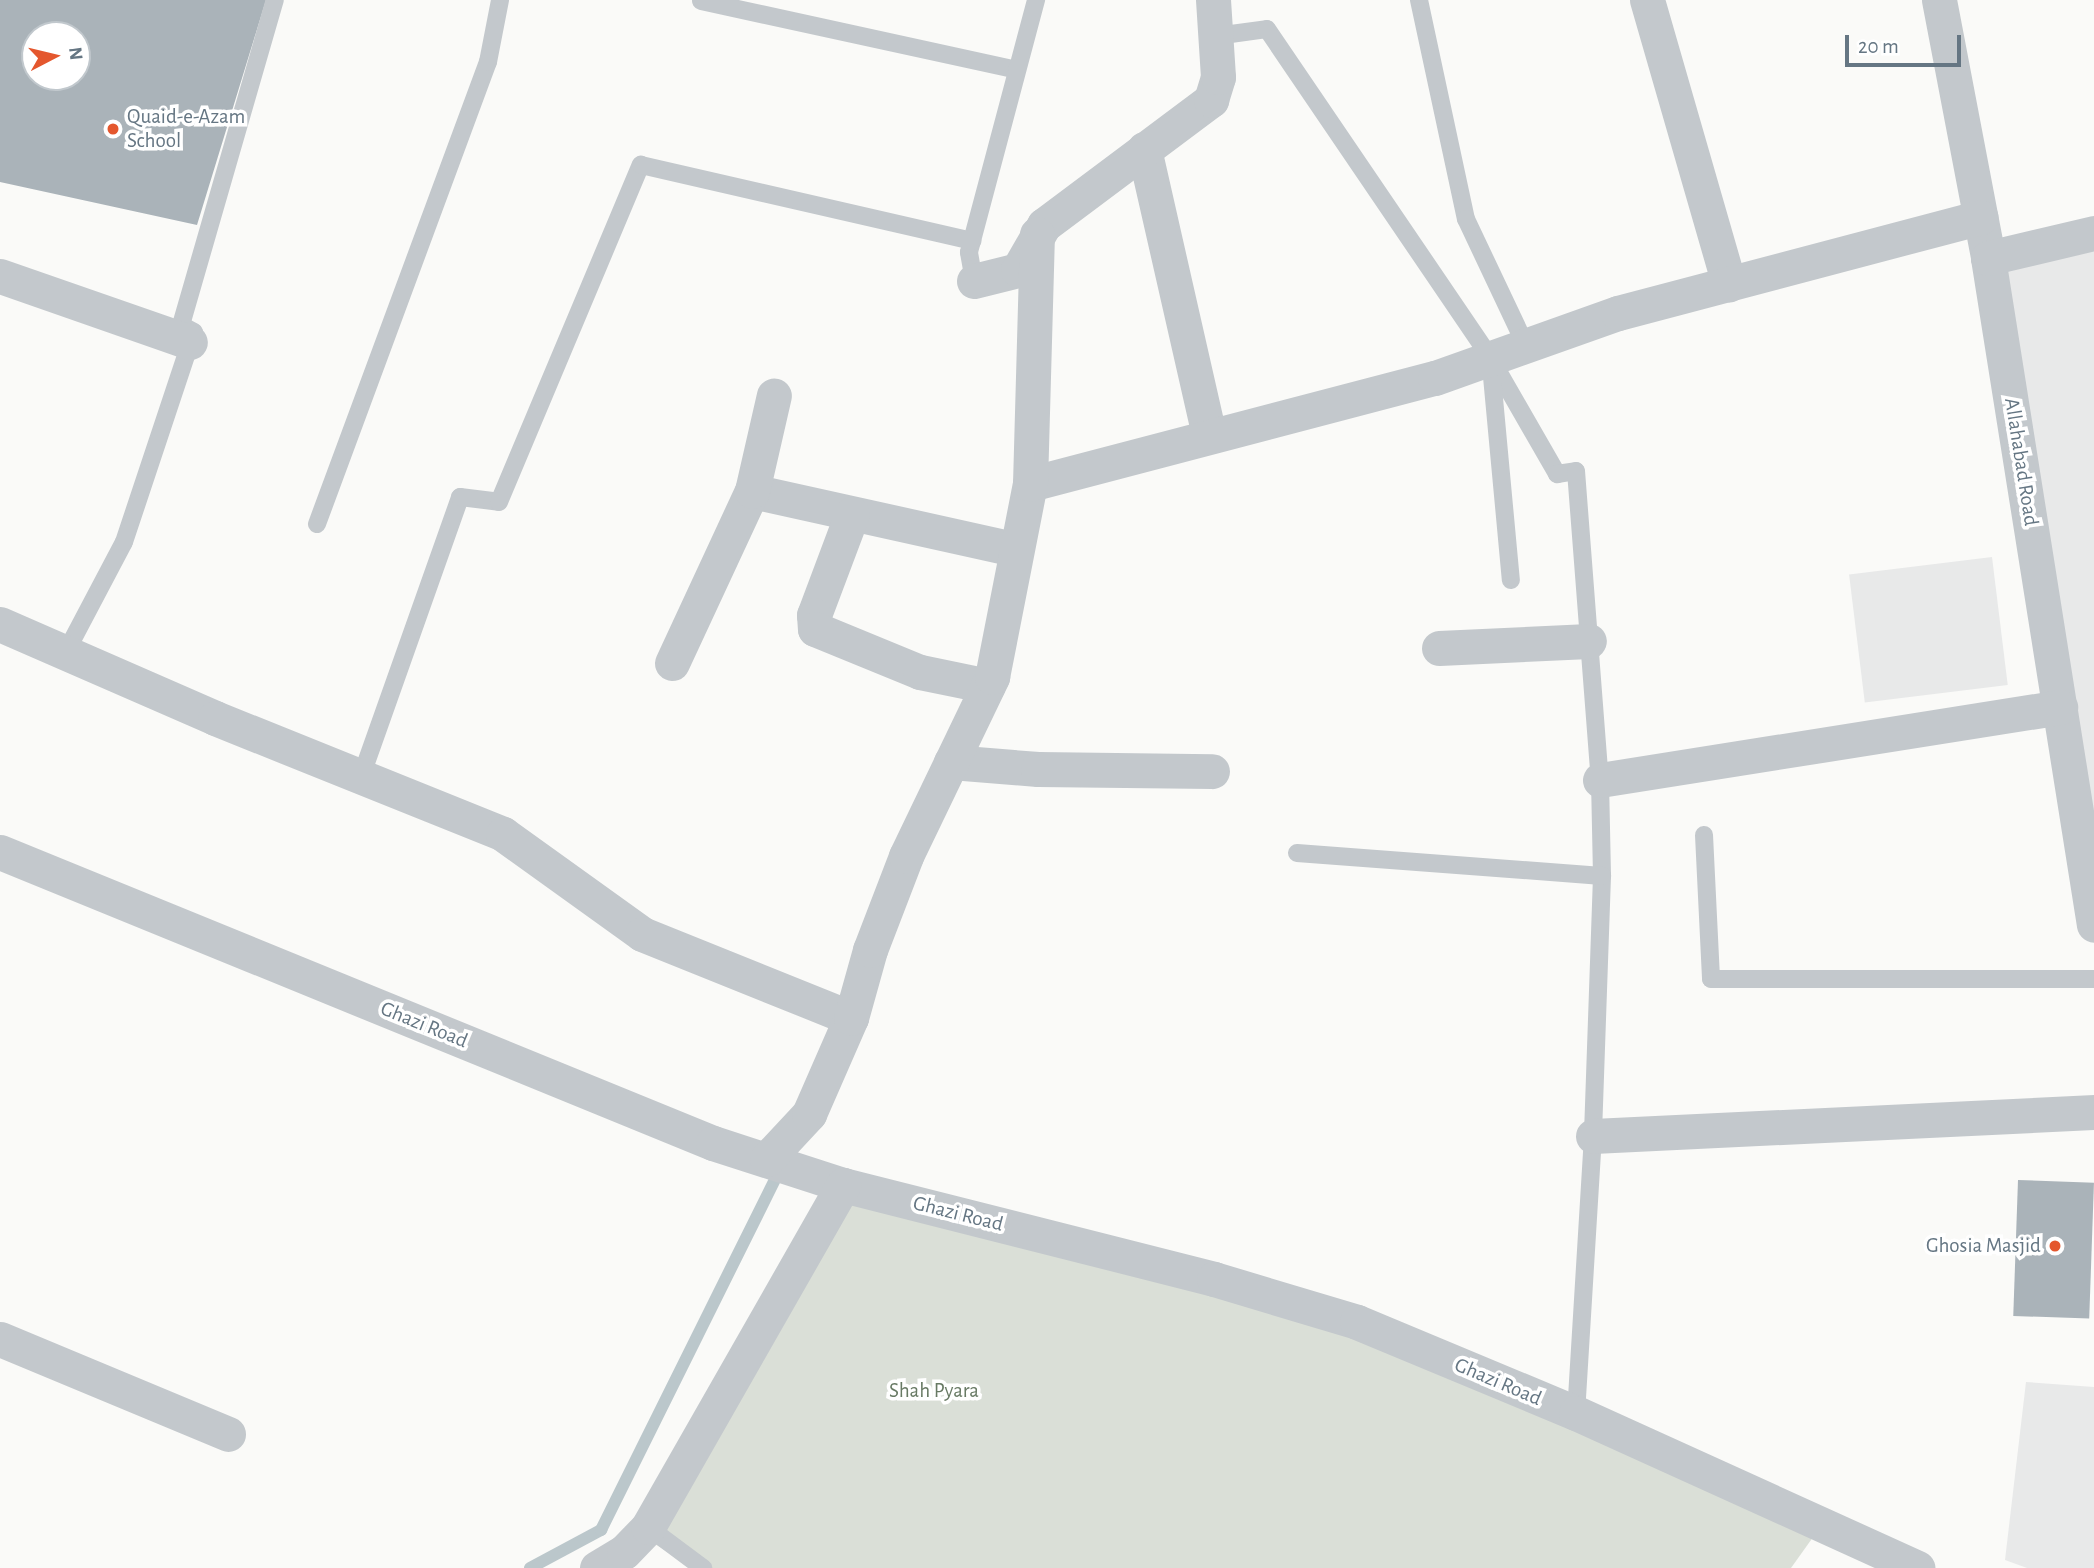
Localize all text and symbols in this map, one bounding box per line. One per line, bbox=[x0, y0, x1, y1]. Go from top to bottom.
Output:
north arrow bbox=[21, 21, 91, 91]
scale bar bbox=[1849, 21, 1965, 65]
text: 20 m bbox=[1858, 36, 1899, 57]
text: N bbox=[65, 46, 86, 61]
place label: Quaid-e-Azam School bbox=[127, 104, 245, 154]
marker: Quaid-e-Azam School bbox=[105, 121, 121, 137]
street label: Allahabad Road bbox=[1998, 396, 2044, 528]
street label: Ghazi Road bbox=[377, 996, 471, 1054]
street label: Ghazi Road bbox=[910, 1191, 1006, 1237]
place label: Ghosia Masjid bbox=[1926, 1233, 2041, 1259]
marker: Ghosia Masjid bbox=[2047, 1238, 2063, 1254]
street label: Ghazi Road bbox=[1451, 1352, 1545, 1412]
park label: Shah Pyara bbox=[889, 1378, 979, 1404]

